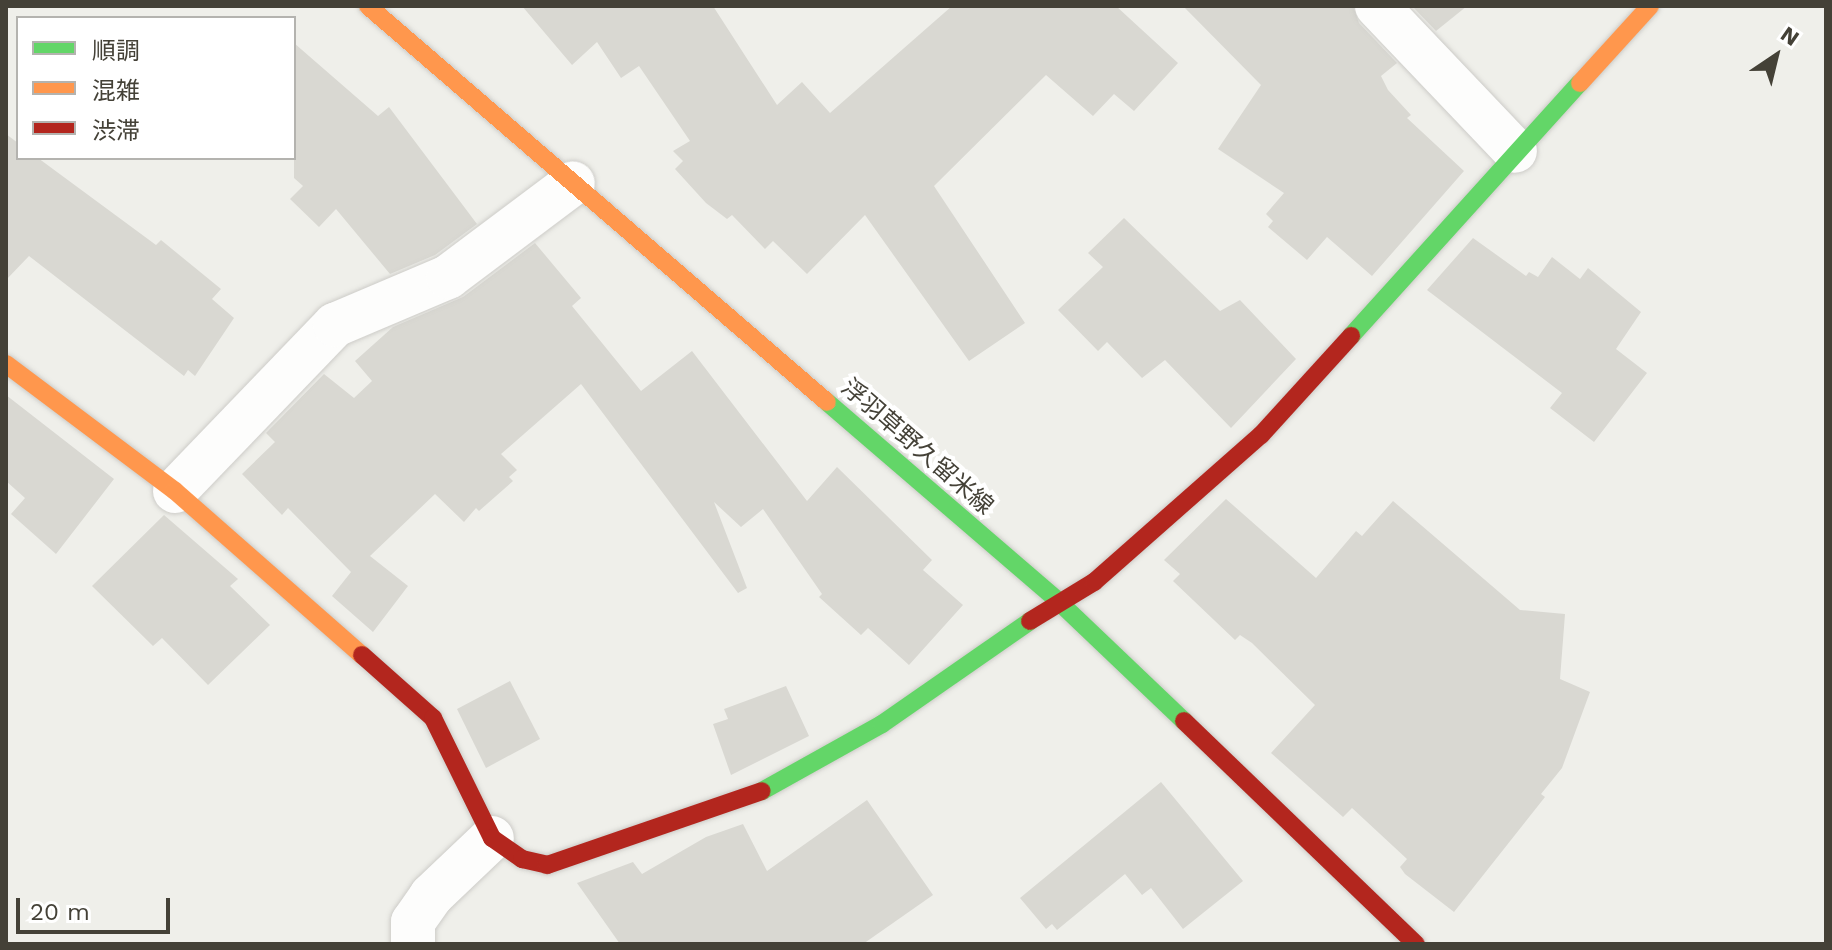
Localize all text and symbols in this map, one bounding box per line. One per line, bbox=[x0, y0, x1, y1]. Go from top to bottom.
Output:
legend bbox=[16, 16, 296, 160]
north arrow bbox=[1736, 16, 1816, 96]
text: N bbox=[1776, 21, 1804, 51]
text: 順調 bbox=[92, 37, 140, 65]
text: 混雑 bbox=[92, 77, 140, 105]
text: 渋滞 bbox=[92, 117, 140, 145]
street label: 浮羽草野久留米線 bbox=[835, 373, 999, 521]
scale bar bbox=[20, 882, 174, 932]
text: 20 m bbox=[30, 898, 90, 926]

